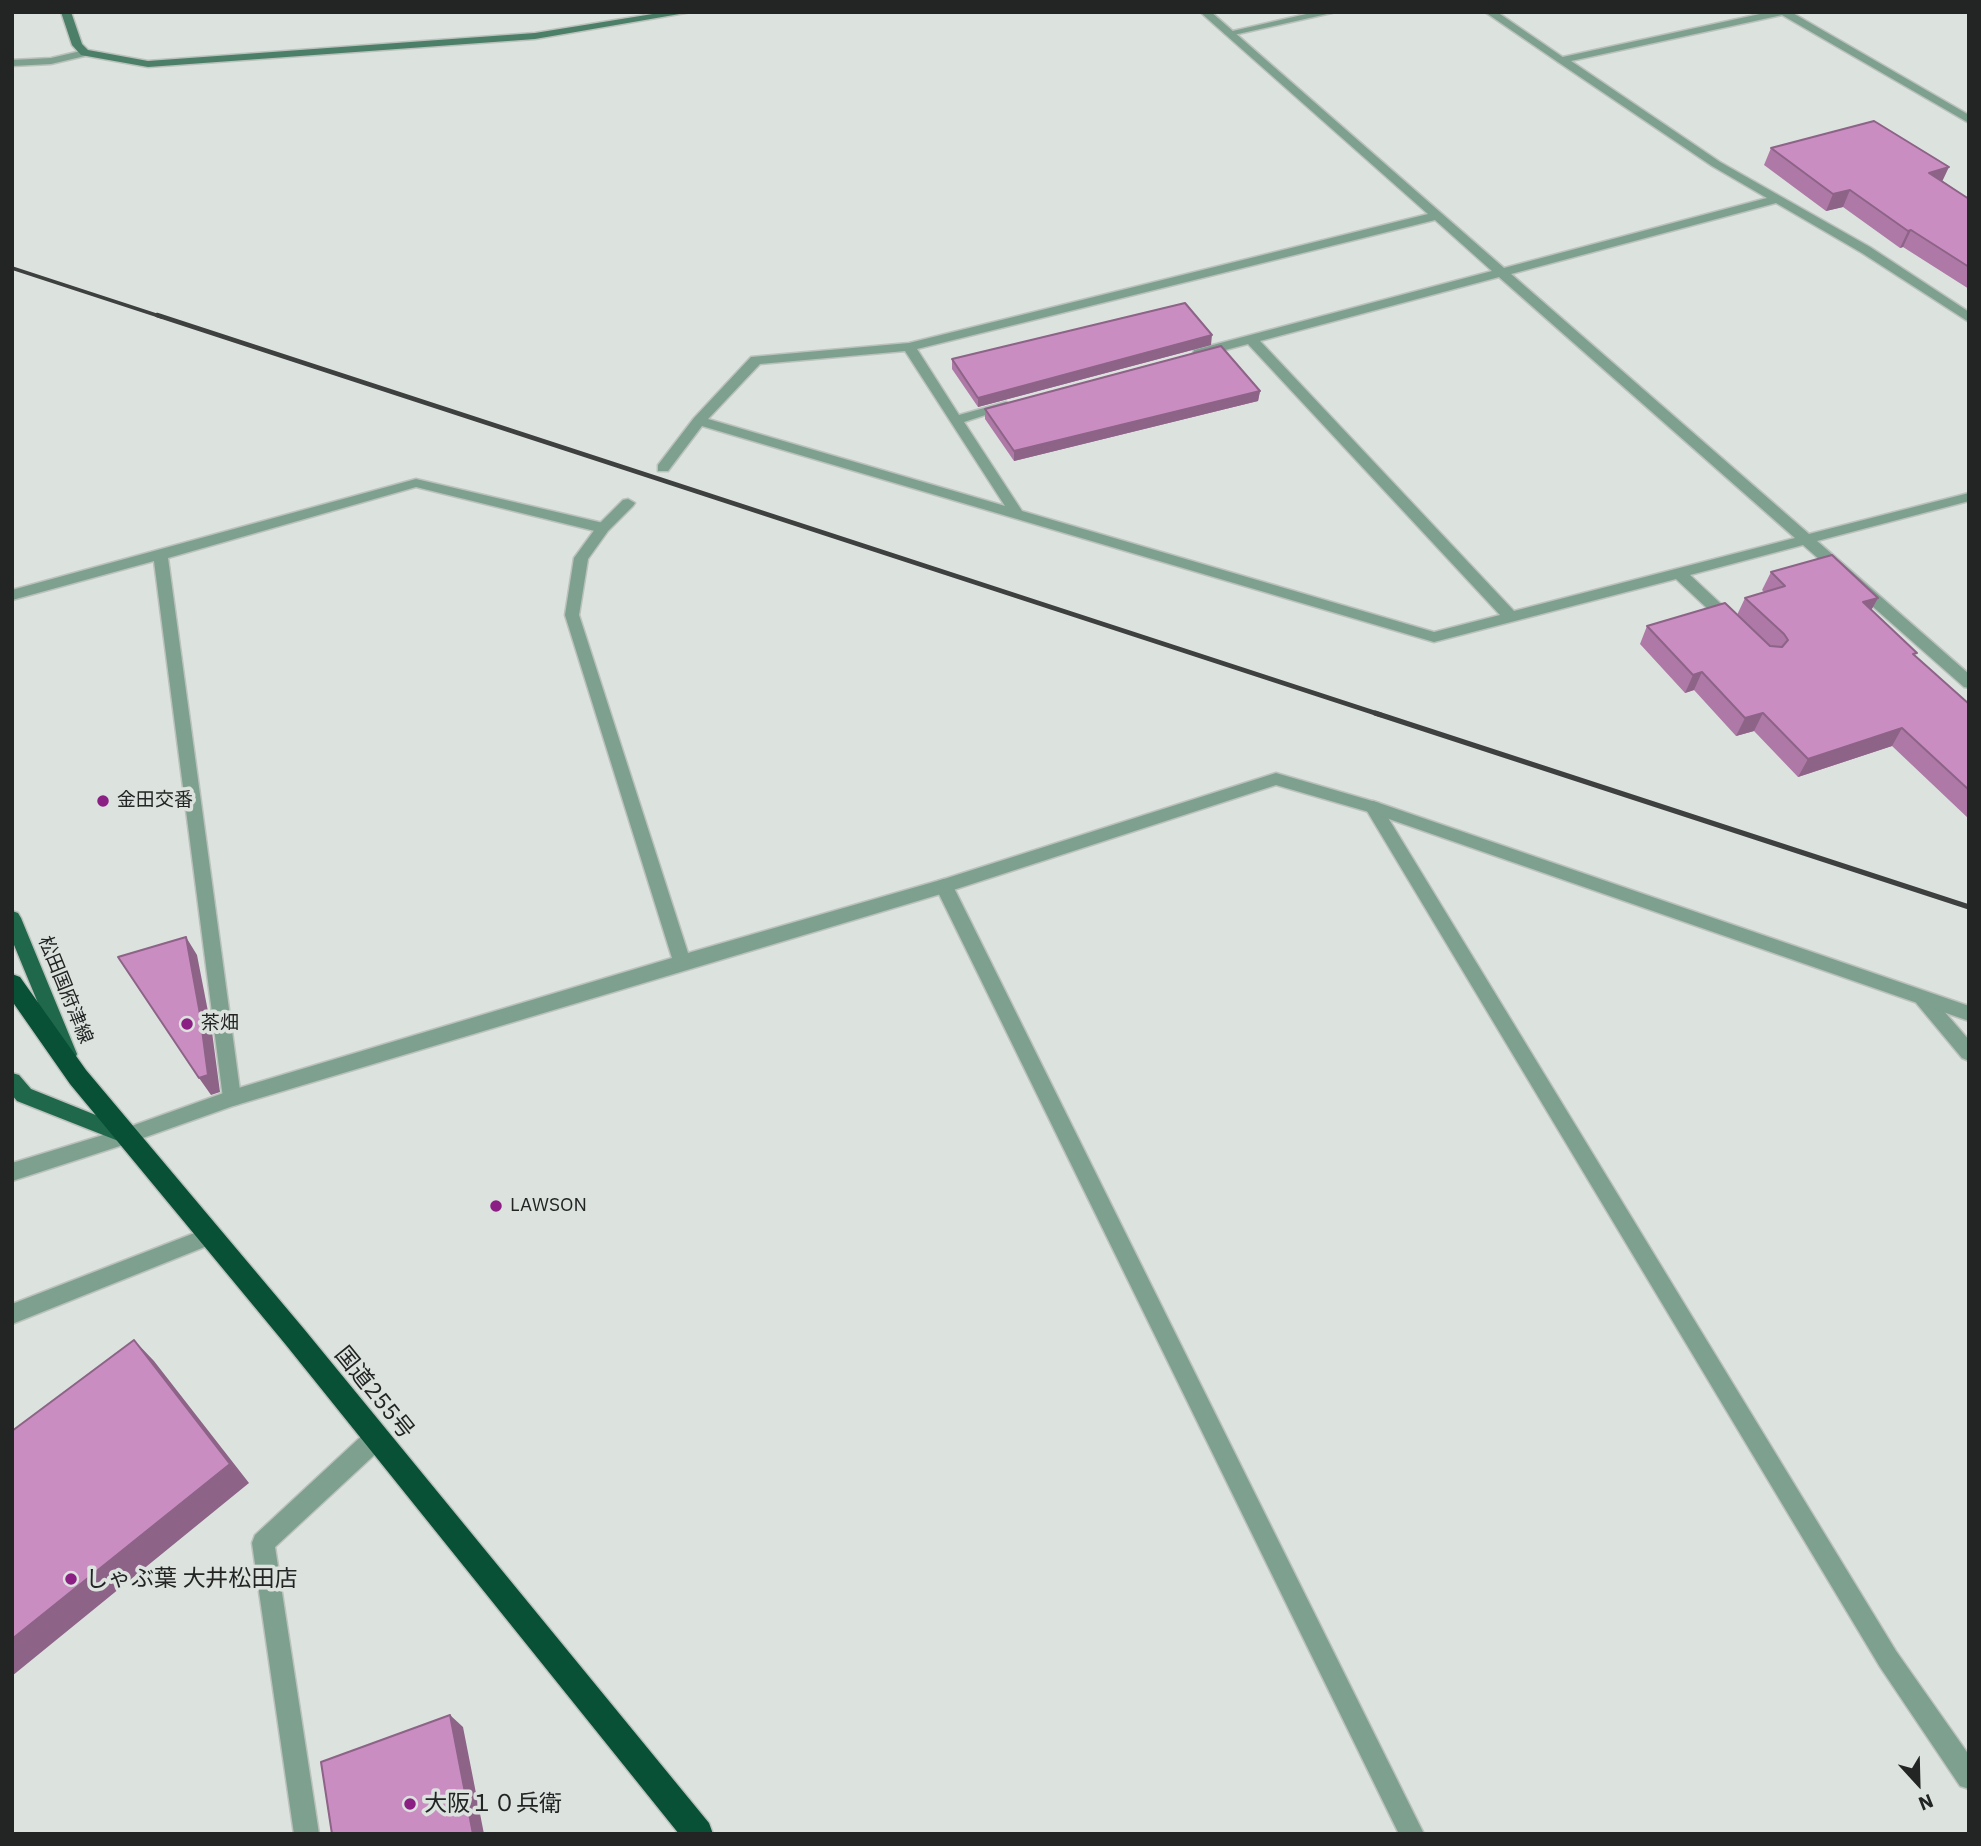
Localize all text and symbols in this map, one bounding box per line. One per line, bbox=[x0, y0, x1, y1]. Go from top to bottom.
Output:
place label: 金田交番 bbox=[117, 790, 193, 812]
marker: 金田交番 bbox=[95, 793, 111, 809]
street label: 松田国府津線 bbox=[33, 933, 97, 1047]
place label: 茶畑 bbox=[201, 1013, 239, 1035]
marker: 茶畑 bbox=[179, 1016, 195, 1032]
place label: LAWSON bbox=[510, 1195, 587, 1217]
marker: LAWSON bbox=[488, 1198, 504, 1214]
street label: 国道255号 bbox=[329, 1341, 419, 1445]
place label: しゃぶ葉 大井松田店 bbox=[85, 1565, 297, 1593]
marker: しゃぶ葉 大井松田店 bbox=[63, 1571, 79, 1587]
north arrow bbox=[1883, 1748, 1953, 1818]
text: N bbox=[1915, 1789, 1937, 1816]
place label: 大阪１０兵衛 bbox=[424, 1790, 562, 1818]
marker: 大阪１０兵衛 bbox=[402, 1796, 418, 1812]

